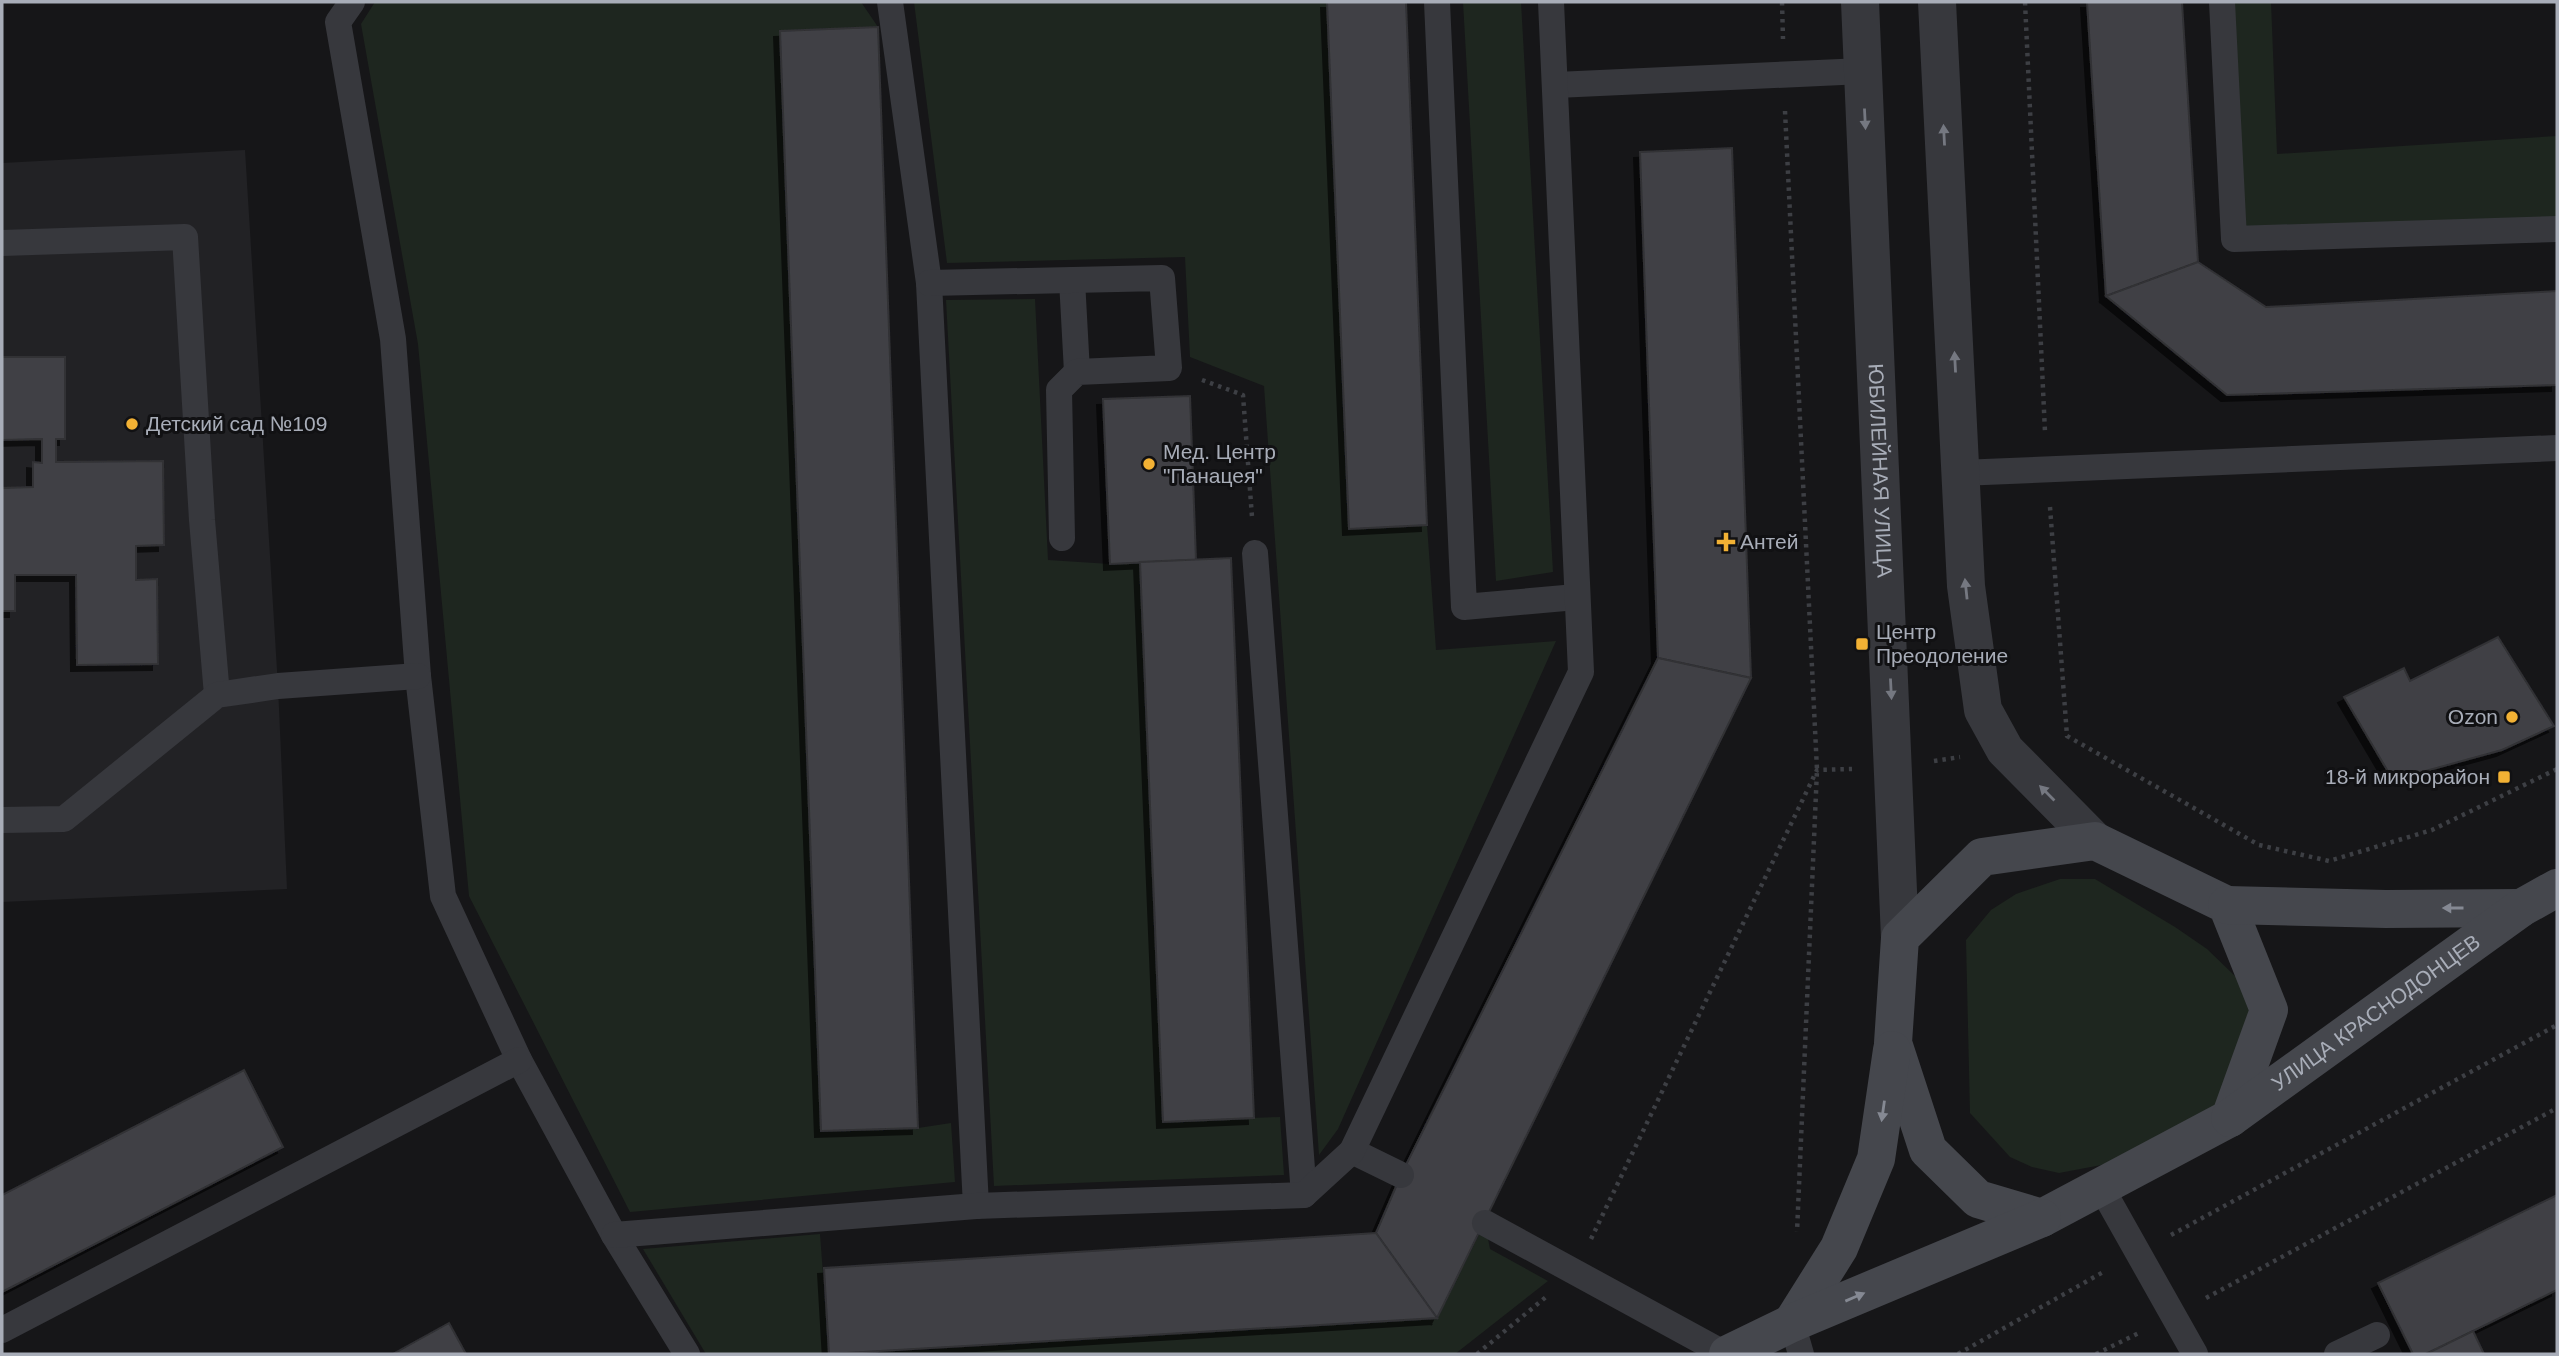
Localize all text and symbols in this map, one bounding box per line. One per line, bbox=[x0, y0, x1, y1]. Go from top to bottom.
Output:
one-way arrow bbox=[1859, 108, 1870, 130]
one-way arrow bbox=[1938, 124, 1949, 146]
one-way arrow bbox=[1949, 351, 1960, 373]
street label: ЮБИЛЕЙНАЯ УЛИЦА bbox=[1864, 363, 1897, 578]
place label: Детский сад №109 bbox=[146, 412, 327, 435]
marker: Детский сад №109 bbox=[124, 416, 140, 432]
place label: Мед. Центр "Панацея" bbox=[1163, 440, 1276, 487]
marker: Мед. Центр "Панацея" bbox=[1141, 456, 1157, 472]
place label: Антей bbox=[1740, 530, 1798, 553]
marker: Антей bbox=[1718, 534, 1734, 550]
one-way arrow bbox=[1961, 578, 1972, 600]
place label: Центр Преодоление bbox=[1876, 620, 2008, 667]
marker: Центр Преодоление bbox=[1854, 636, 1870, 652]
one-way arrow bbox=[1886, 678, 1897, 700]
place label: Ozon bbox=[2448, 705, 2498, 728]
marker: Ozon bbox=[2504, 709, 2520, 725]
place label: 18-й микрорайон bbox=[2325, 765, 2490, 788]
marker: 18-й микрорайон bbox=[2496, 769, 2512, 785]
one-way arrow bbox=[2039, 785, 2055, 801]
one-way arrow bbox=[2441, 903, 2463, 914]
street label: УЛИЦА КРАСНОДОНЦЕВ bbox=[2267, 930, 2484, 1095]
one-way arrow bbox=[1877, 1100, 1888, 1122]
one-way arrow bbox=[1845, 1291, 1865, 1303]

